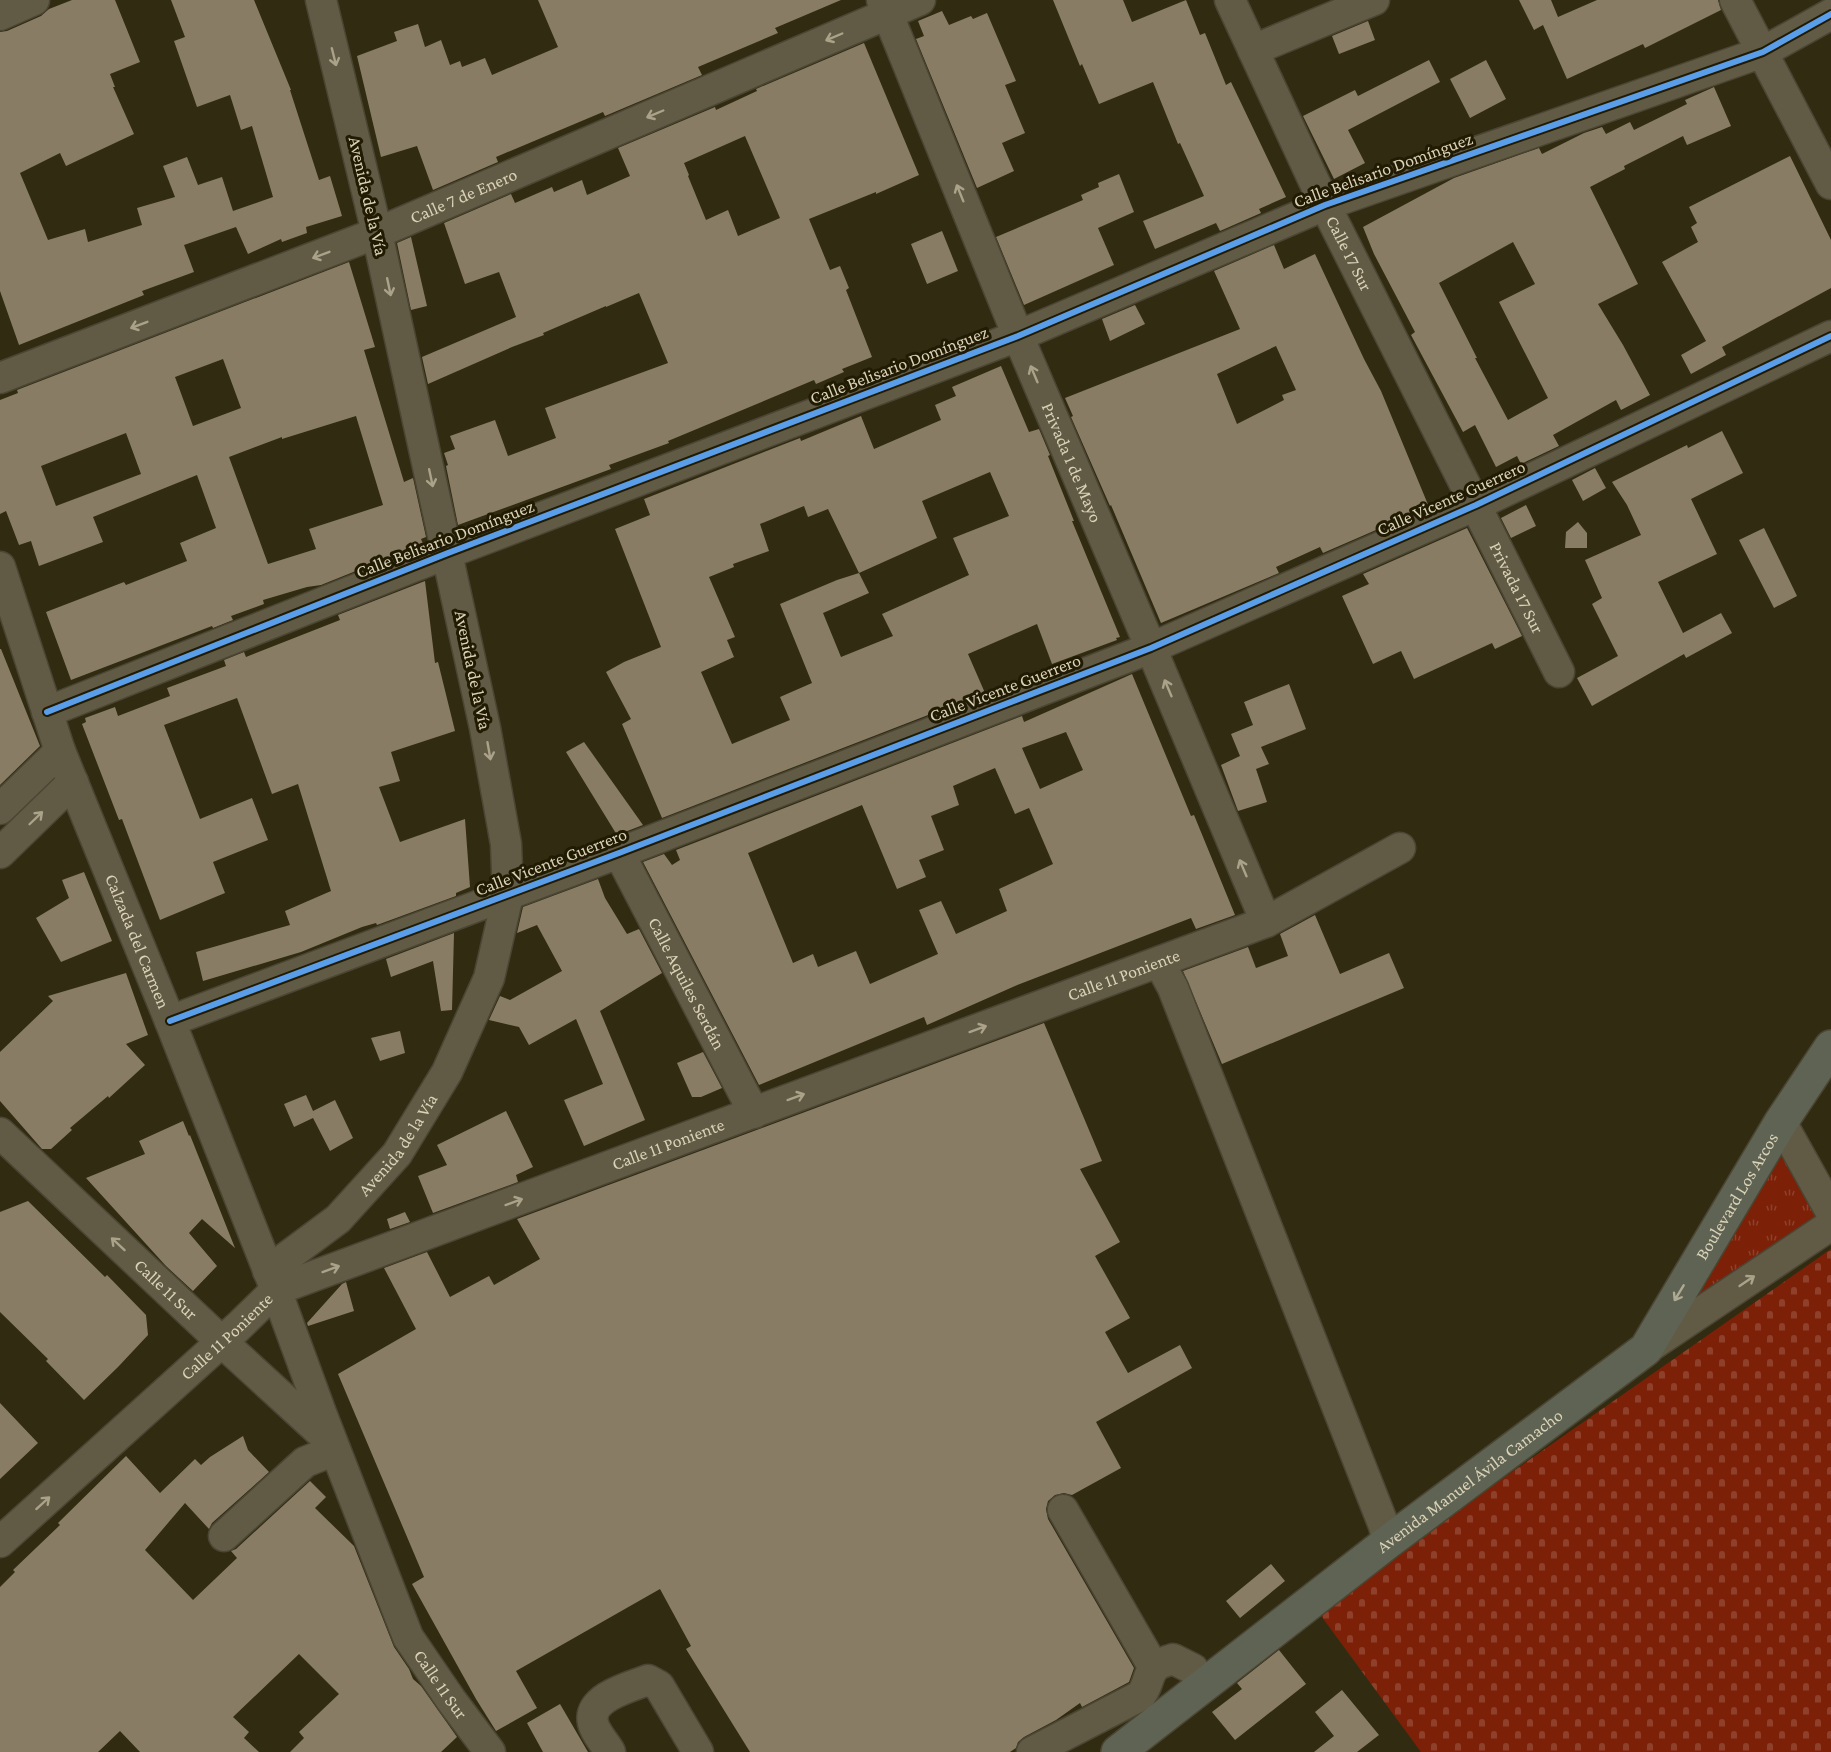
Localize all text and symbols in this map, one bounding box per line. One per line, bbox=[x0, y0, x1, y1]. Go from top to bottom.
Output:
one-way arrow bbox=[826, 32, 844, 43]
one-way arrow bbox=[329, 47, 341, 66]
one-way arrow bbox=[646, 109, 664, 120]
street label: Calle Belisario Domínguez bbox=[1291, 128, 1476, 212]
street label: Avenida de la Vía bbox=[345, 134, 391, 258]
street label: Calle 7 de Enero bbox=[407, 164, 520, 228]
one-way arrow bbox=[954, 184, 965, 203]
street label: Calle 17 Sur bbox=[1322, 212, 1377, 295]
one-way arrow bbox=[312, 250, 330, 261]
one-way arrow bbox=[384, 278, 396, 297]
one-way arrow bbox=[130, 320, 148, 331]
street label: Calle Belisario Domínguez bbox=[807, 322, 991, 408]
one-way arrow bbox=[1028, 365, 1039, 383]
street label: Privada 1 de Mayo bbox=[1038, 400, 1106, 526]
street label: Calle Vicente Guerrero bbox=[1374, 456, 1528, 540]
one-way arrow bbox=[426, 468, 438, 487]
street label: Calle Belisario Domínguez bbox=[353, 496, 537, 582]
street label: Privada 17 Sur bbox=[1485, 539, 1548, 637]
street label: Avenida de la Vía bbox=[451, 608, 495, 732]
street label: Calle Vicente Guerrero bbox=[926, 650, 1084, 726]
one-way arrow bbox=[1162, 680, 1173, 698]
one-way arrow bbox=[484, 740, 495, 760]
one-way arrow bbox=[29, 811, 44, 825]
street label: Calle Vicente Guerrero bbox=[472, 824, 630, 900]
one-way arrow bbox=[1237, 860, 1248, 878]
street label: Calzada del Carmen bbox=[101, 871, 174, 1012]
street label: Calle Aquiles Serdán bbox=[644, 914, 729, 1053]
street label: Calle 11 Poniente bbox=[1065, 945, 1183, 1005]
one-way arrow bbox=[968, 1023, 987, 1034]
street label: Avenida de la Vía bbox=[354, 1090, 441, 1200]
one-way arrow bbox=[786, 1091, 804, 1102]
street label: Calle 11 Poniente bbox=[609, 1114, 727, 1174]
street label: Boulevard Los Arcos bbox=[1691, 1129, 1782, 1263]
one-way arrow bbox=[504, 1195, 523, 1206]
one-way arrow bbox=[111, 1238, 126, 1252]
street label: Calle 11 Sur bbox=[130, 1255, 202, 1324]
one-way arrow bbox=[321, 1263, 340, 1274]
one-way arrow bbox=[1738, 1275, 1754, 1287]
one-way arrow bbox=[1673, 1284, 1685, 1301]
street label: Calle 11 Poniente bbox=[176, 1289, 277, 1384]
street label: Avenida Manuel Ávila Camacho bbox=[1373, 1405, 1567, 1557]
one-way arrow bbox=[36, 1496, 51, 1510]
street label: Calle 11 Sur bbox=[410, 1646, 472, 1723]

